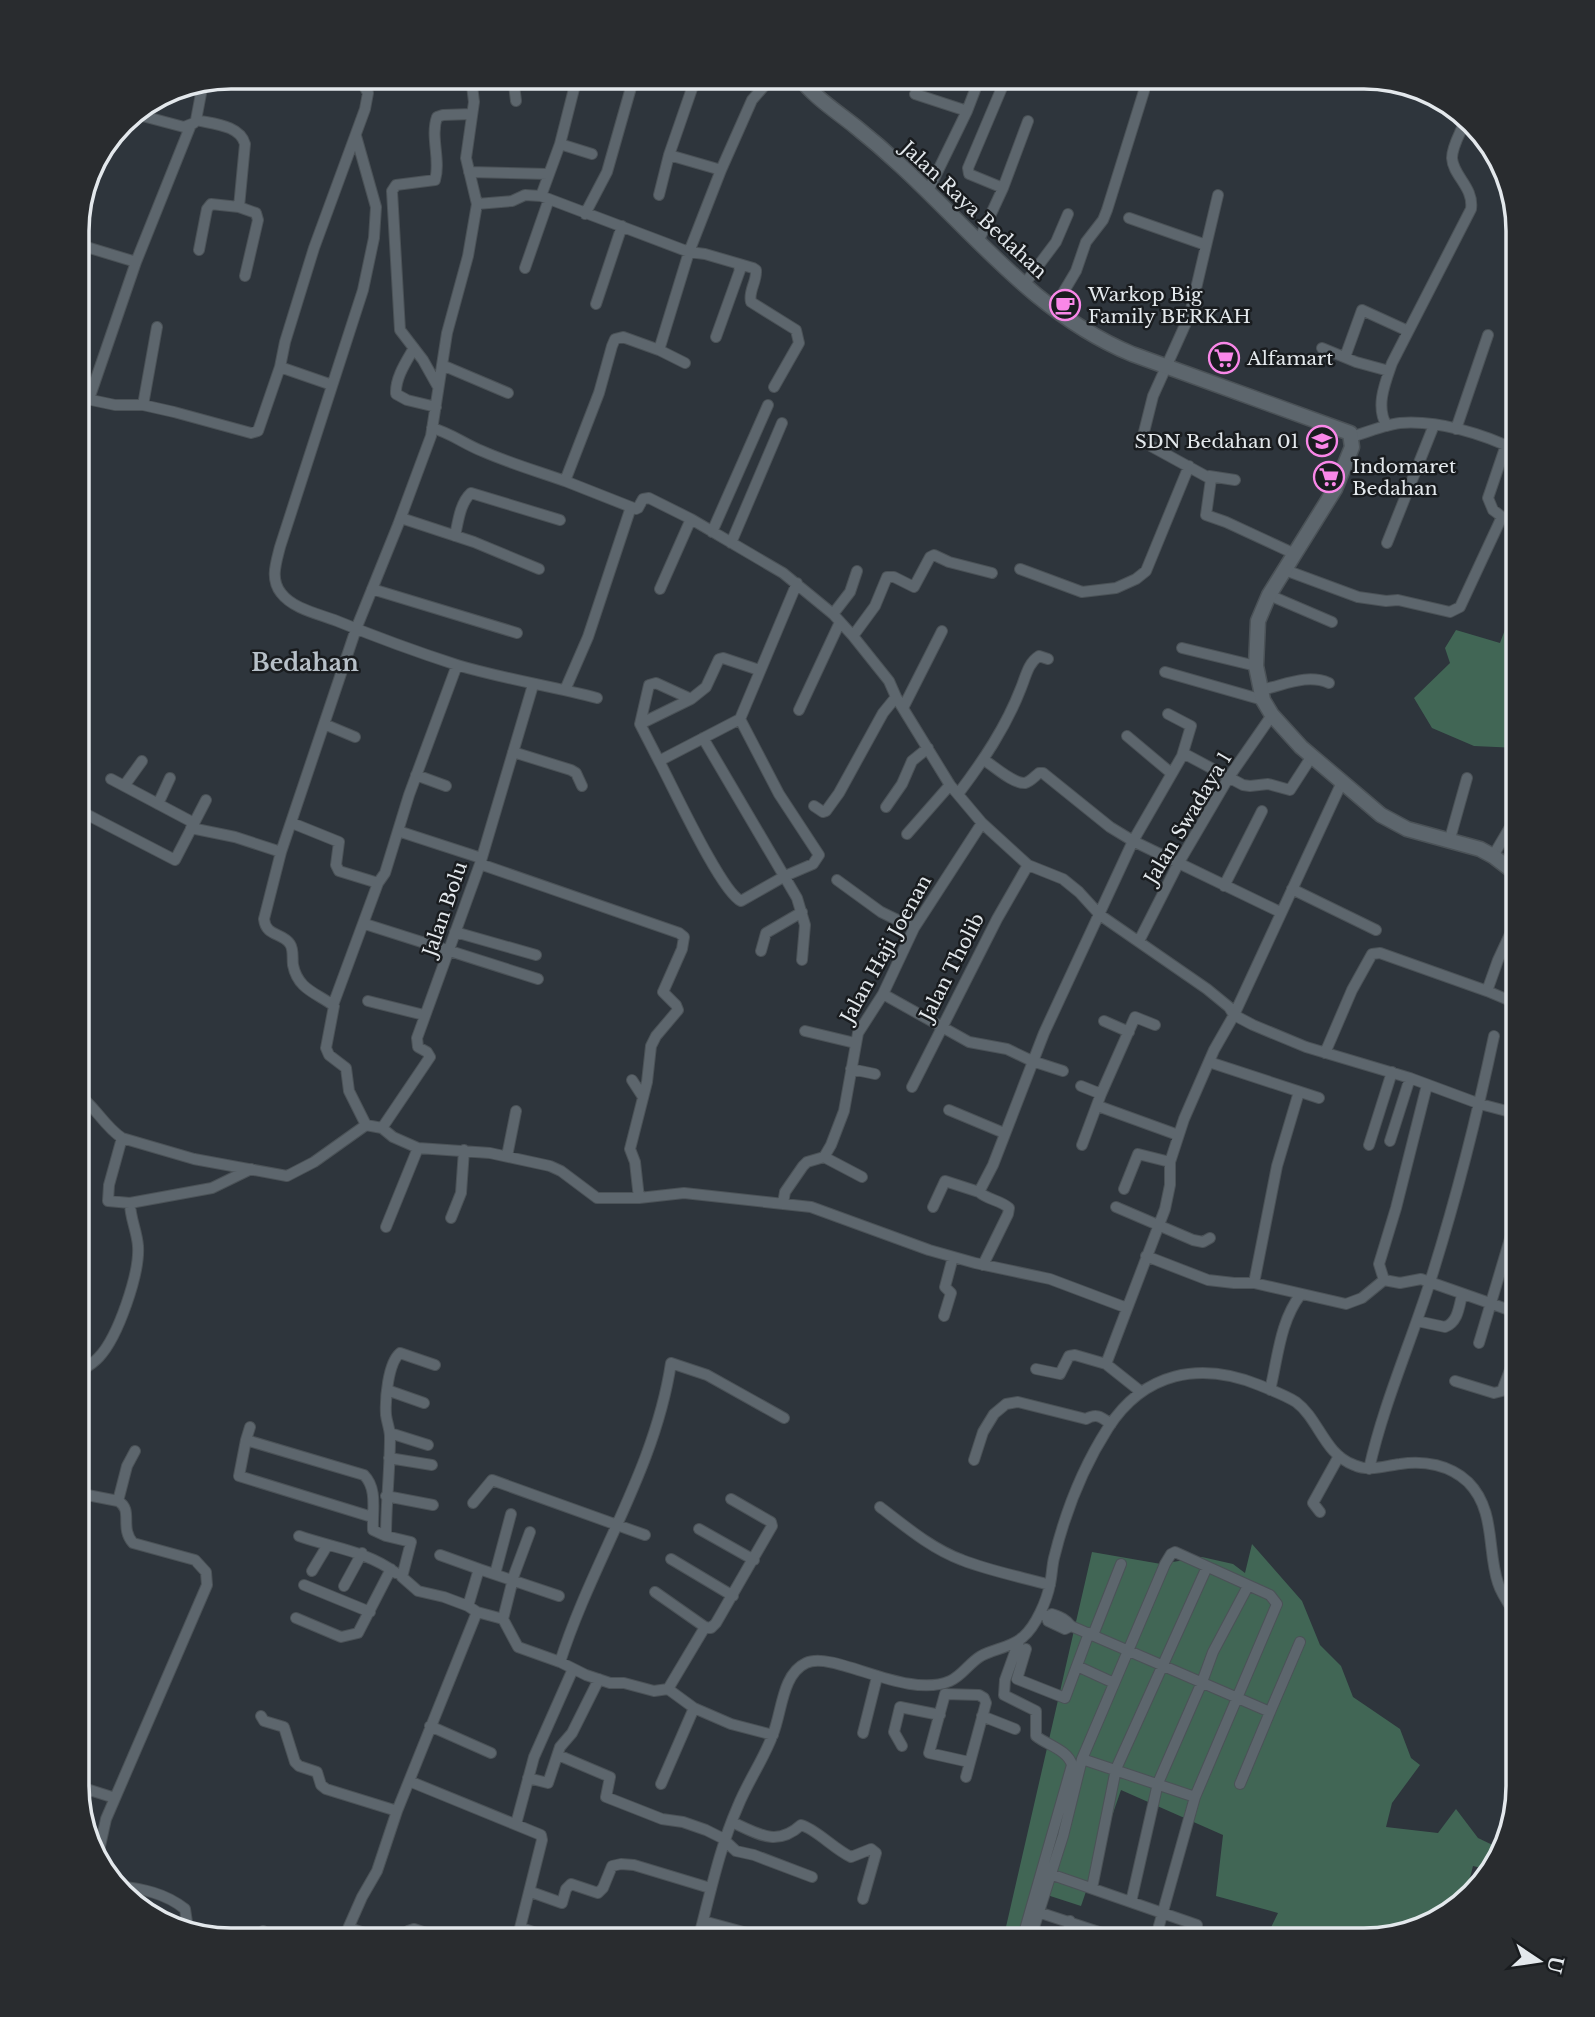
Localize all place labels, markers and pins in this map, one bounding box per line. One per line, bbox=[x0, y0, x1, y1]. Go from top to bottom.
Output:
place label: Warkop Big Family BERKAH bbox=[1087, 283, 1251, 328]
cafe icon: Warkop Big Family BERKAH bbox=[1048, 288, 1082, 322]
supermarket icon: Alfamart bbox=[1207, 341, 1241, 375]
place label: Alfamart bbox=[1246, 347, 1334, 370]
school or university icon: SDN Bedahan 01 bbox=[1305, 424, 1339, 458]
place label: SDN Bedahan 01 bbox=[1135, 430, 1299, 453]
place label: Indomaret Bedahan bbox=[1352, 455, 1457, 500]
supermarket icon: Indomaret Bedahan bbox=[1312, 460, 1346, 494]

